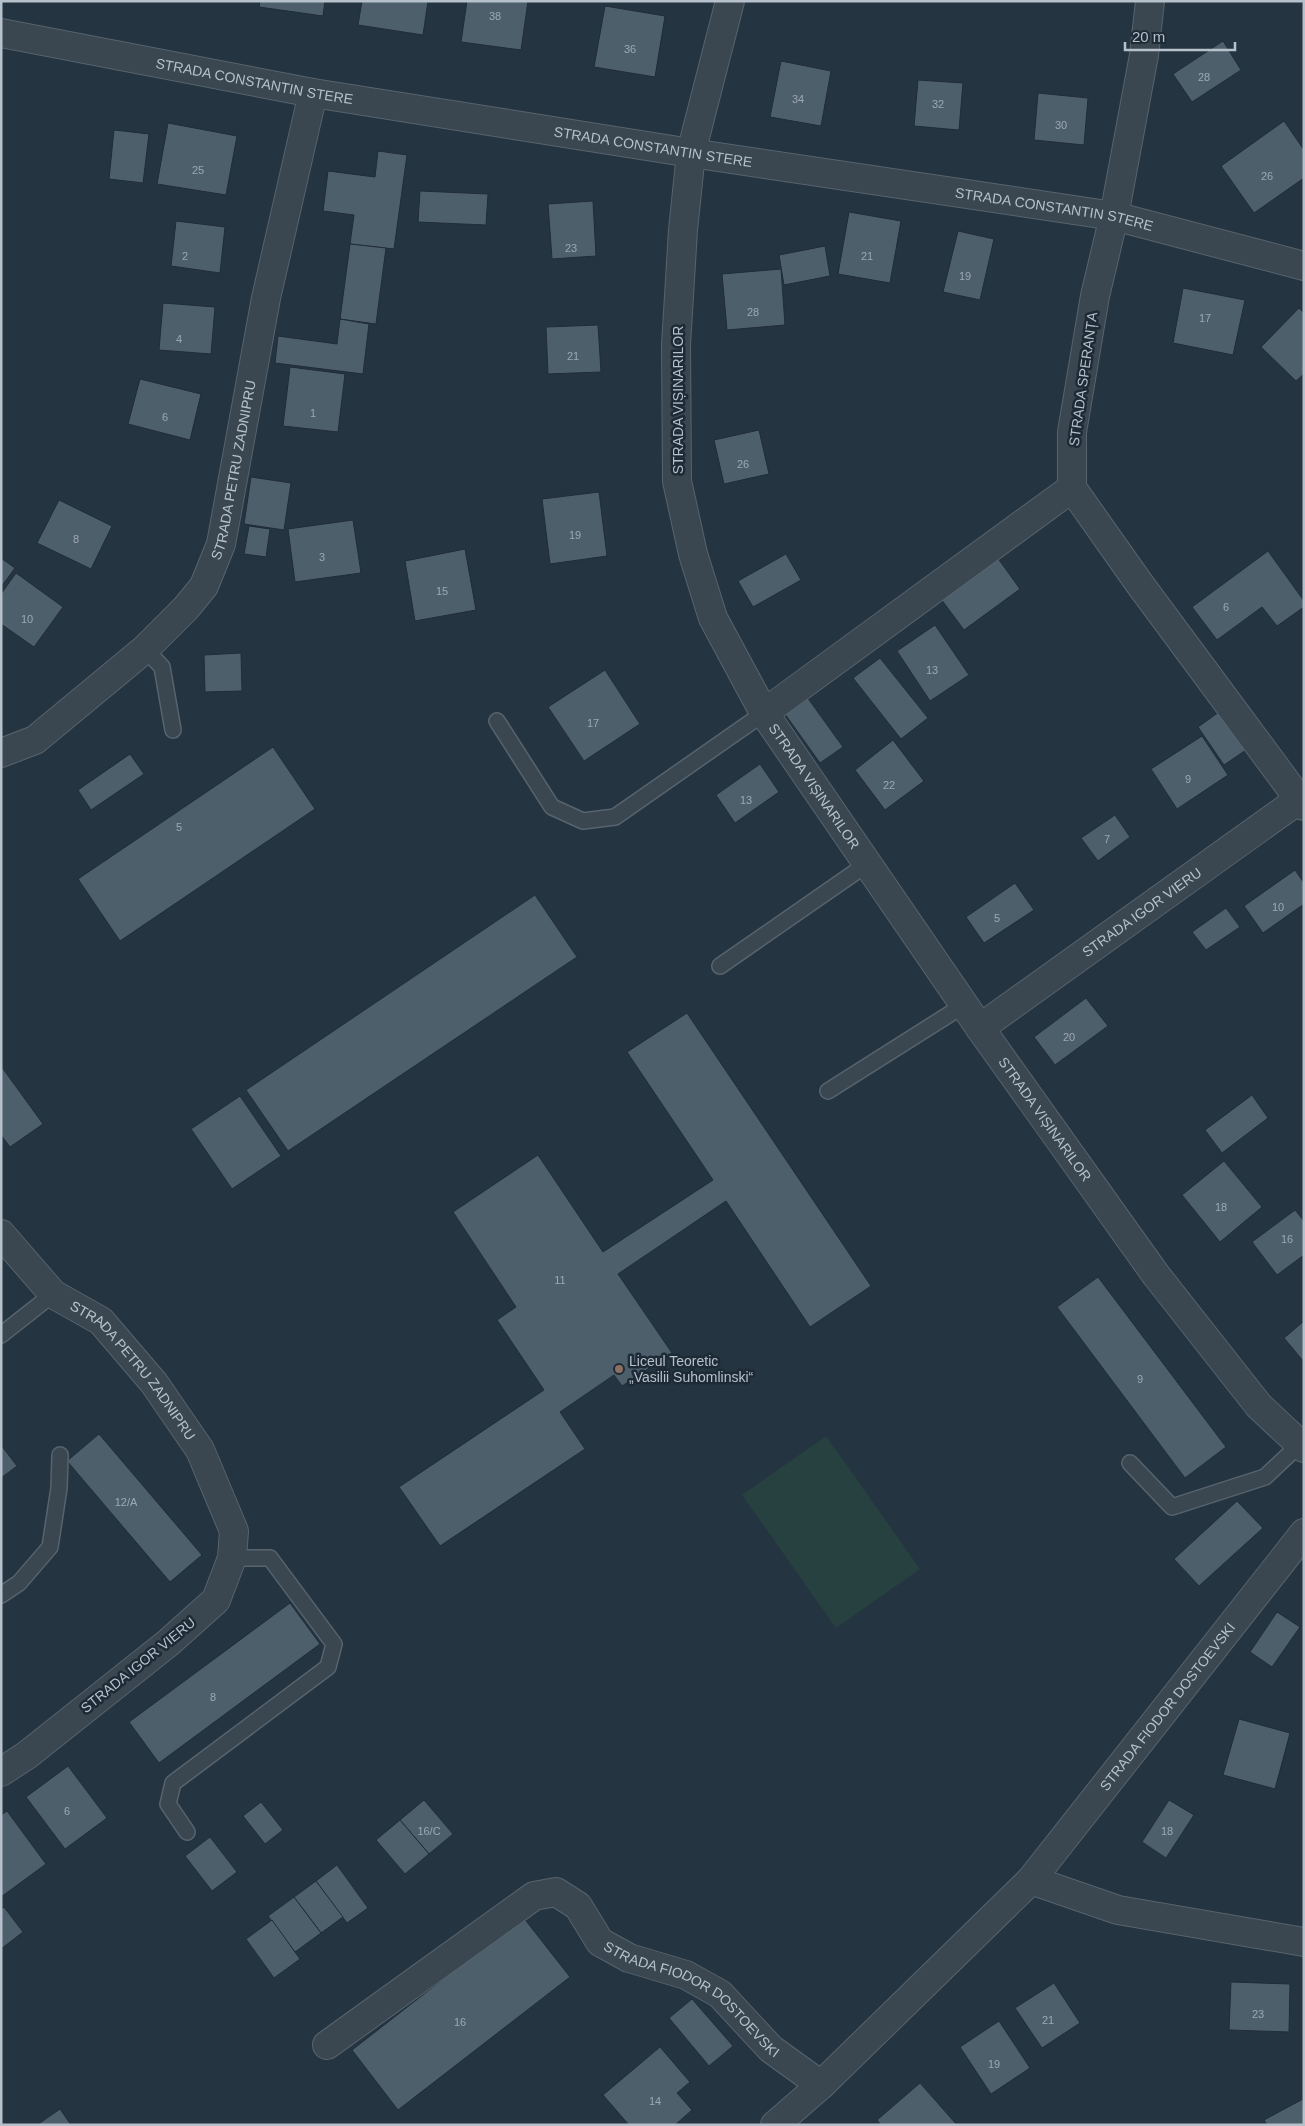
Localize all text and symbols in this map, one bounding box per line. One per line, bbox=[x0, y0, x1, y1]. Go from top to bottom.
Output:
house number: 38 bbox=[489, 10, 501, 22]
scale bar bbox=[1125, 20, 1235, 52]
text: 20 m bbox=[1132, 28, 1165, 45]
house number: 36 bbox=[624, 43, 636, 55]
street label: STRADA CONSTANTIN STERE bbox=[154, 55, 354, 107]
house number: 28 bbox=[1198, 71, 1210, 83]
house number: 34 bbox=[792, 93, 804, 105]
house number: 32 bbox=[932, 98, 944, 110]
house number: 30 bbox=[1055, 119, 1067, 131]
street label: STRADA CONSTANTIN STERE bbox=[553, 123, 753, 170]
house number: 25 bbox=[192, 164, 204, 176]
house number: 26 bbox=[1261, 170, 1273, 182]
street label: STRADA CONSTANTIN STERE bbox=[954, 184, 1155, 234]
house number: 23 bbox=[565, 242, 577, 254]
house number: 2 bbox=[182, 250, 188, 262]
house number: 21 bbox=[861, 250, 873, 262]
house number: 19 bbox=[959, 270, 971, 282]
house number: 28 bbox=[747, 306, 759, 318]
street label: STRADA SPERANȚA bbox=[1066, 310, 1100, 447]
house number: 17 bbox=[1199, 312, 1211, 324]
street label: STRADA VIȘINARILOR bbox=[670, 326, 686, 474]
house number: 4 bbox=[176, 333, 182, 345]
house number: 21 bbox=[567, 350, 579, 362]
street label: STRADA PETRU ZADNIPRU bbox=[207, 379, 259, 562]
house number: 1 bbox=[310, 407, 316, 419]
house number: 6 bbox=[162, 411, 168, 423]
house number: 26 bbox=[737, 458, 749, 470]
house number: 19 bbox=[569, 529, 581, 541]
house number: 8 bbox=[73, 533, 79, 545]
house number: 3 bbox=[319, 551, 325, 563]
house number: 15 bbox=[436, 585, 448, 597]
house number: 6 bbox=[1223, 601, 1229, 613]
house number: 10 bbox=[21, 613, 33, 625]
house number: 13 bbox=[926, 664, 938, 676]
house number: 17 bbox=[587, 717, 599, 729]
street label: STRADA VIȘINARILOR bbox=[766, 720, 863, 852]
house number: 9 bbox=[1185, 773, 1191, 785]
house number: 22 bbox=[883, 779, 895, 791]
house number: 13 bbox=[740, 794, 752, 806]
house number: 5 bbox=[176, 821, 182, 833]
house number: 7 bbox=[1104, 833, 1110, 845]
street label: STRADA IGOR VIERU bbox=[1079, 864, 1204, 960]
house number: 10 bbox=[1272, 901, 1284, 913]
house number: 5 bbox=[994, 912, 1000, 924]
house number: 20 bbox=[1063, 1031, 1075, 1043]
street label: STRADA VIȘINARILOR bbox=[995, 1054, 1095, 1184]
house number: 18 bbox=[1215, 1201, 1227, 1213]
house number: 16 bbox=[1281, 1233, 1293, 1245]
house number: 11 bbox=[554, 1274, 566, 1286]
street label: STRADA PETRU ZADNIPRU bbox=[67, 1297, 199, 1443]
place label: Liceul Teoretic „Vasilii Suhomlinski“ bbox=[629, 1353, 754, 1385]
marker: Liceul Teoretic „Vasilii Suhomlinski“ bbox=[613, 1363, 625, 1375]
house number: 9 bbox=[1137, 1373, 1143, 1385]
house number: 12/A bbox=[115, 1496, 138, 1508]
street label: STRADA IGOR VIERU bbox=[78, 1614, 198, 1716]
street label: STRADA FIODOR DOSTOEVSKI bbox=[1096, 1620, 1238, 1794]
house number: 8 bbox=[210, 1691, 216, 1703]
house number: 6 bbox=[64, 1805, 70, 1817]
house number: 16/C bbox=[417, 1825, 441, 1837]
house number: 18 bbox=[1161, 1825, 1173, 1837]
street label: STRADA FIODOR DOSTOEVSKI bbox=[601, 1938, 782, 2060]
house number: 23 bbox=[1252, 2008, 1264, 2020]
house number: 21 bbox=[1042, 2014, 1054, 2026]
house number: 16 bbox=[454, 2016, 466, 2028]
house number: 19 bbox=[988, 2058, 1000, 2070]
house number: 14 bbox=[649, 2095, 661, 2107]

